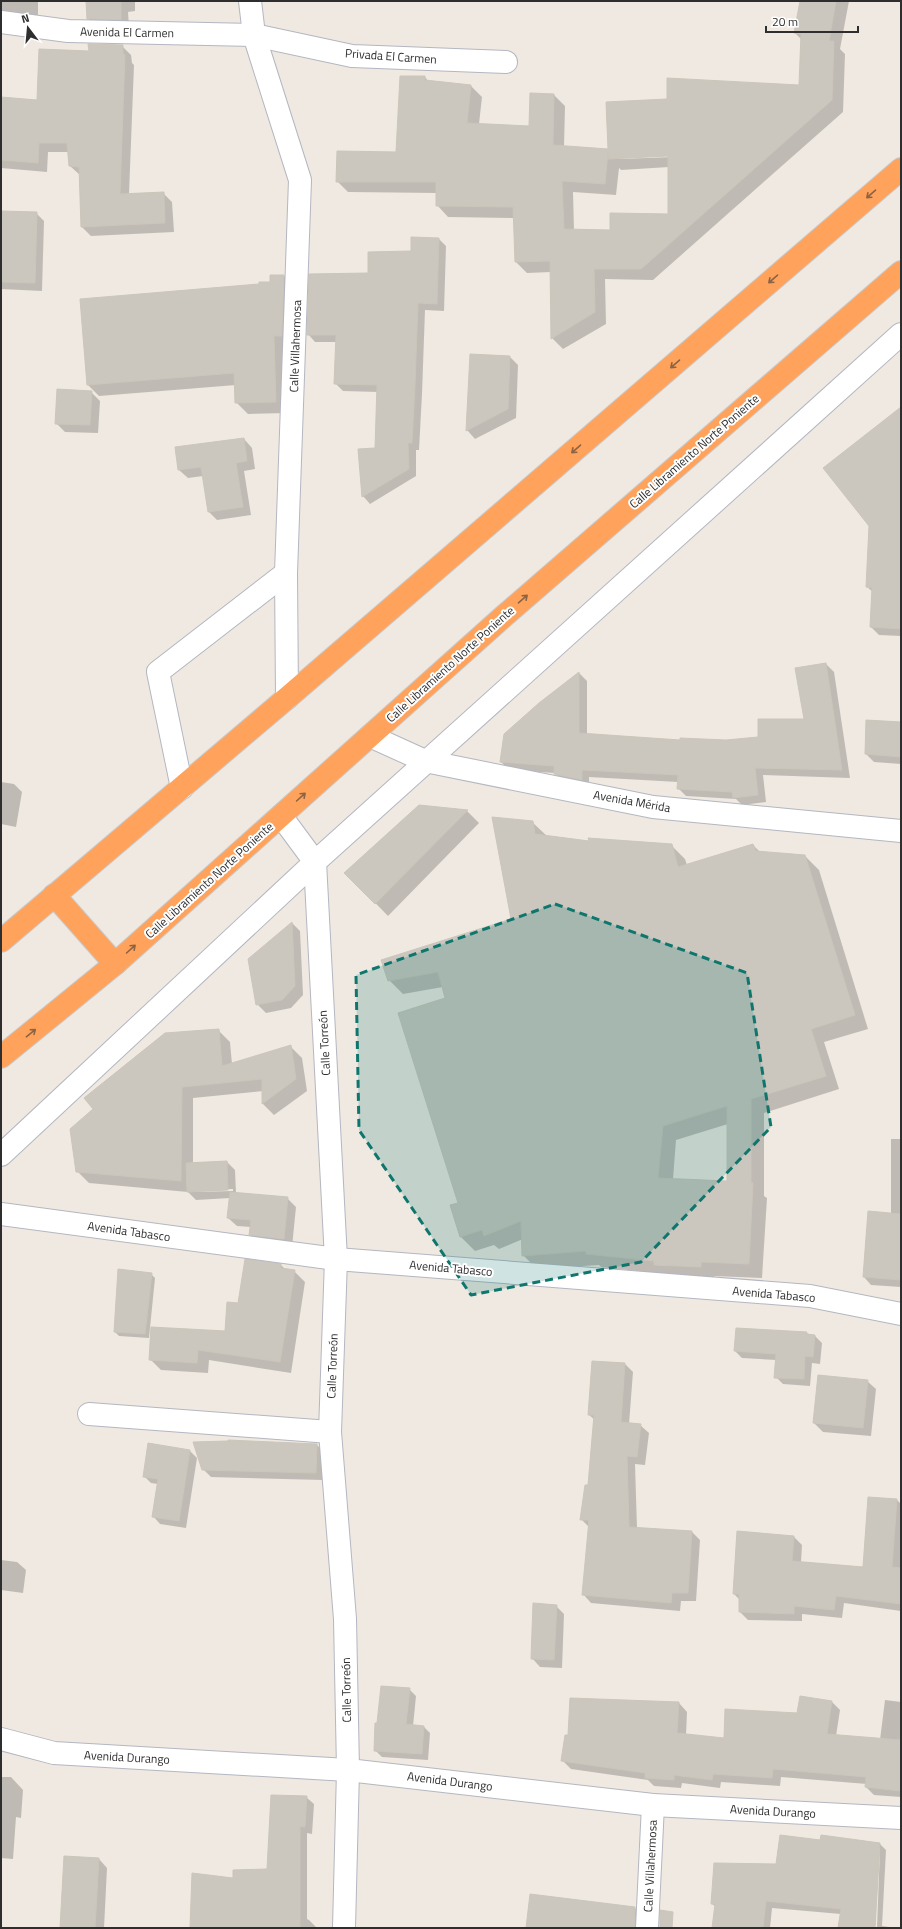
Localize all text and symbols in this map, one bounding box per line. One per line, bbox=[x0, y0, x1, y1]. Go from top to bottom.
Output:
north arrow bbox=[8, 8, 48, 48]
scale bar bbox=[766, 8, 858, 34]
text: N bbox=[19, 10, 31, 27]
text: 20 m bbox=[772, 12, 798, 31]
street label: Avenida El Carmen bbox=[80, 22, 174, 42]
street label: Privada El Carmen bbox=[345, 43, 437, 69]
one-way arrow bbox=[866, 190, 877, 199]
one-way arrow bbox=[768, 275, 778, 284]
street label: Calle Villahermosa bbox=[284, 299, 306, 393]
one-way arrow bbox=[669, 360, 680, 369]
street label: Calle Libramiento Norte Poniente bbox=[625, 389, 763, 513]
one-way arrow bbox=[571, 444, 581, 454]
one-way arrow bbox=[518, 595, 529, 604]
street label: Calle Libramiento Norte Poniente bbox=[382, 601, 518, 727]
street label: Avenida Mérida bbox=[592, 785, 672, 817]
one-way arrow bbox=[296, 793, 306, 802]
street label: Calle Libramiento Norte Poniente bbox=[141, 817, 277, 943]
one-way arrow bbox=[126, 945, 136, 954]
street label: Calle Torreón bbox=[313, 1010, 335, 1076]
one-way arrow bbox=[26, 1028, 37, 1037]
street label: Avenida Tabasco bbox=[86, 1216, 172, 1246]
street label: Avenida Tabasco bbox=[409, 1255, 493, 1281]
street label: Avenida Tabasco bbox=[732, 1281, 816, 1307]
street label: Calle Torreón bbox=[321, 1333, 343, 1399]
street label: Calle Torreón bbox=[336, 1657, 356, 1723]
street label: Avenida Durango bbox=[84, 1745, 170, 1769]
street label: Avenida Durango bbox=[406, 1766, 494, 1796]
street label: Avenida Durango bbox=[730, 1799, 816, 1823]
street label: Calle Villahermosa bbox=[638, 1819, 662, 1913]

